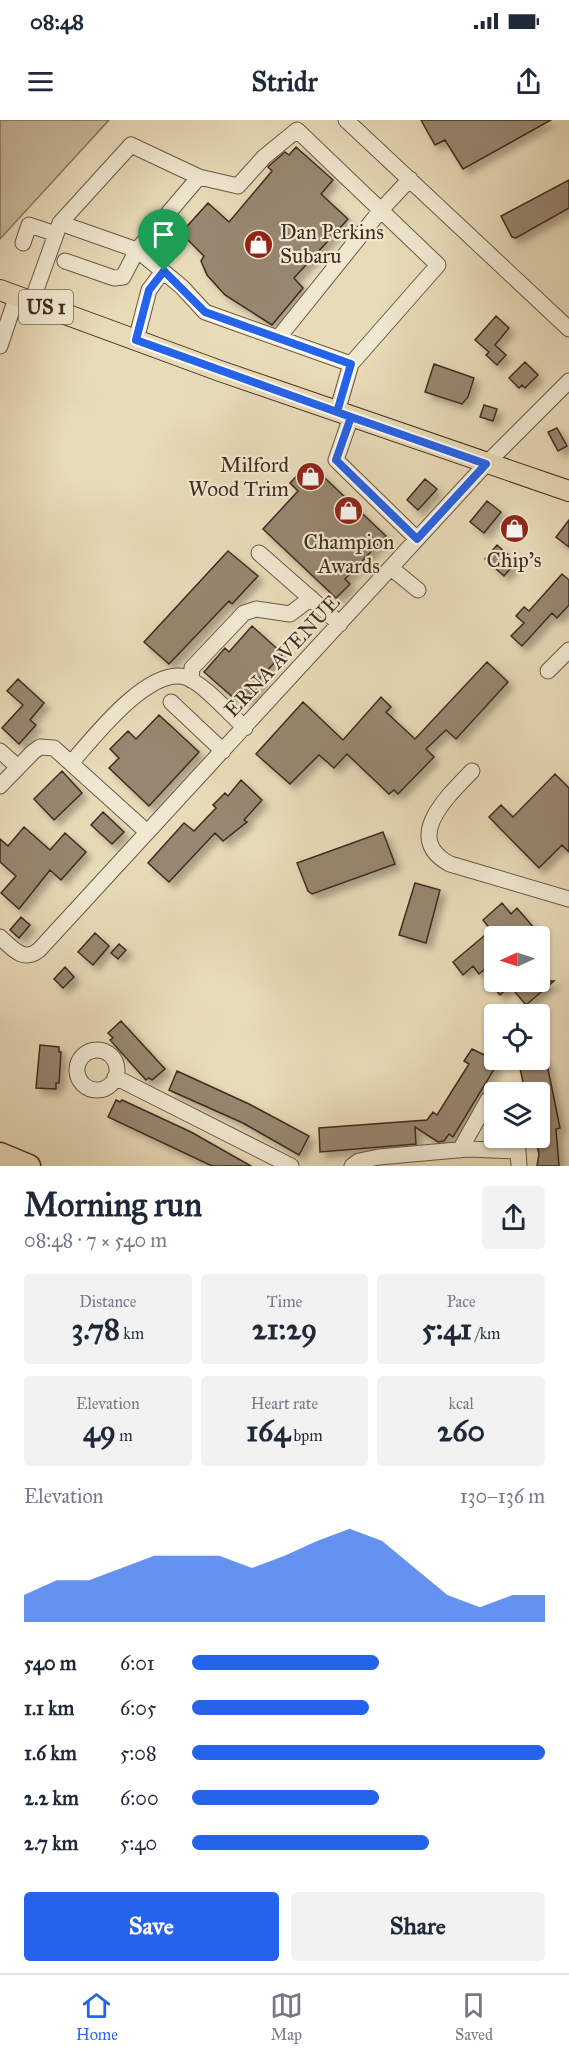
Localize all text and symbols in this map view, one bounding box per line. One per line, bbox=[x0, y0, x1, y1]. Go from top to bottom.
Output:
text: 08:48 bbox=[30, 8, 84, 35]
icon: menu bbox=[24, 65, 57, 98]
text: Stridr bbox=[251, 65, 318, 98]
icon: share bbox=[512, 65, 545, 98]
pin bbox=[138, 209, 189, 271]
icon: arrive bbox=[147, 218, 180, 251]
place label: Dan Perkins Subaru bbox=[280, 219, 384, 269]
shop icon: Dan Perkins Subaru bbox=[243, 228, 275, 260]
road number: US 1 bbox=[19, 290, 73, 324]
place label: Milford Wood Trim bbox=[188, 452, 289, 502]
shop icon: Milford Wood Trim bbox=[294, 461, 326, 493]
shop icon: Champion Awards bbox=[333, 495, 365, 527]
shop icon: Chip's bbox=[498, 513, 530, 545]
place label: Champion Awards bbox=[304, 529, 394, 579]
place label: Chip's bbox=[487, 547, 542, 573]
street label: ERNA AVENUE bbox=[219, 589, 345, 723]
north arrow bbox=[484, 926, 550, 992]
map controls bbox=[484, 926, 550, 1148]
button: locate bbox=[484, 1004, 550, 1070]
button: layers bbox=[484, 1082, 550, 1148]
text: Morning run bbox=[24, 1185, 202, 1225]
button: share bbox=[482, 1186, 545, 1249]
text: 08:48 · 7 × 540 m bbox=[24, 1228, 167, 1252]
text: Distance bbox=[79, 1292, 137, 1311]
text: Time bbox=[267, 1292, 302, 1311]
text: Pace bbox=[447, 1292, 476, 1311]
text: 3.78 bbox=[71, 1311, 120, 1347]
text: 21:29 bbox=[252, 1311, 317, 1347]
text: 5:41 bbox=[422, 1311, 472, 1347]
text: km bbox=[120, 1324, 144, 1343]
text: /km bbox=[472, 1324, 501, 1343]
text: Elevation bbox=[76, 1394, 140, 1413]
text: Heart rate bbox=[251, 1394, 318, 1413]
text: kcal bbox=[449, 1394, 474, 1413]
text: 49 bbox=[83, 1413, 116, 1449]
text: 164 bbox=[246, 1413, 290, 1449]
text: 260 bbox=[437, 1413, 485, 1449]
text: m bbox=[116, 1426, 133, 1445]
text: bpm bbox=[290, 1426, 323, 1445]
text: Elevation bbox=[24, 1484, 103, 1508]
text: 130–136 m bbox=[460, 1484, 545, 1508]
text: 540 m bbox=[24, 1651, 77, 1675]
text: 6:01 bbox=[120, 1651, 155, 1675]
text: 1.1 km bbox=[24, 1696, 74, 1720]
text: 6:05 bbox=[120, 1696, 156, 1720]
text: 1.6 km bbox=[24, 1741, 77, 1765]
text: 5:08 bbox=[120, 1741, 157, 1765]
text: 2.2 km bbox=[24, 1786, 79, 1810]
text: 6:00 bbox=[120, 1786, 159, 1810]
text: 2.7 km bbox=[24, 1831, 78, 1855]
text: 5:40 bbox=[120, 1831, 157, 1855]
button: Save bbox=[24, 1892, 279, 1961]
button: Share bbox=[291, 1892, 545, 1961]
tab: Home bbox=[76, 1989, 118, 2044]
tab: Map bbox=[270, 1989, 303, 2044]
tab: Saved bbox=[455, 1989, 493, 2044]

